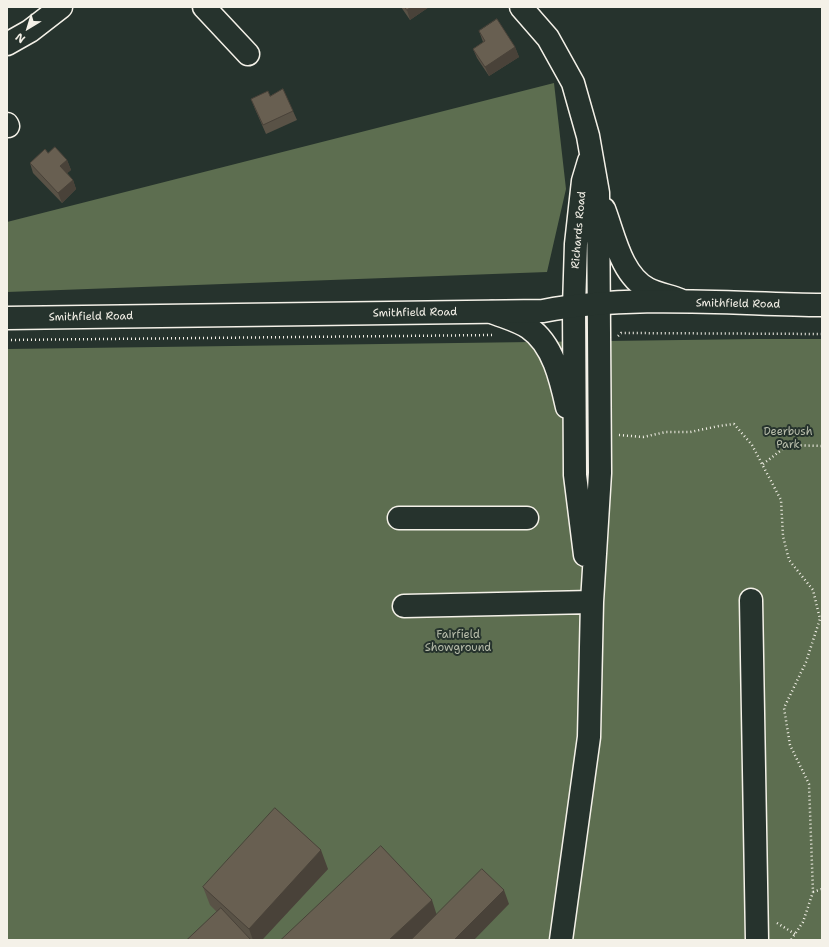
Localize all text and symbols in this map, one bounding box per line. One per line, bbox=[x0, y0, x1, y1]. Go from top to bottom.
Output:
north arrow bbox=[8, 8, 48, 48]
text: N bbox=[12, 29, 28, 46]
street label: Richards Road bbox=[569, 191, 589, 269]
street label: Smithfield Road bbox=[696, 297, 780, 311]
street label: Smithfield Road bbox=[373, 306, 457, 320]
street label: Smithfield Road bbox=[49, 310, 133, 324]
park label: Deerbush Park bbox=[763, 425, 813, 451]
park label: Fairfield Showground bbox=[425, 628, 491, 654]

